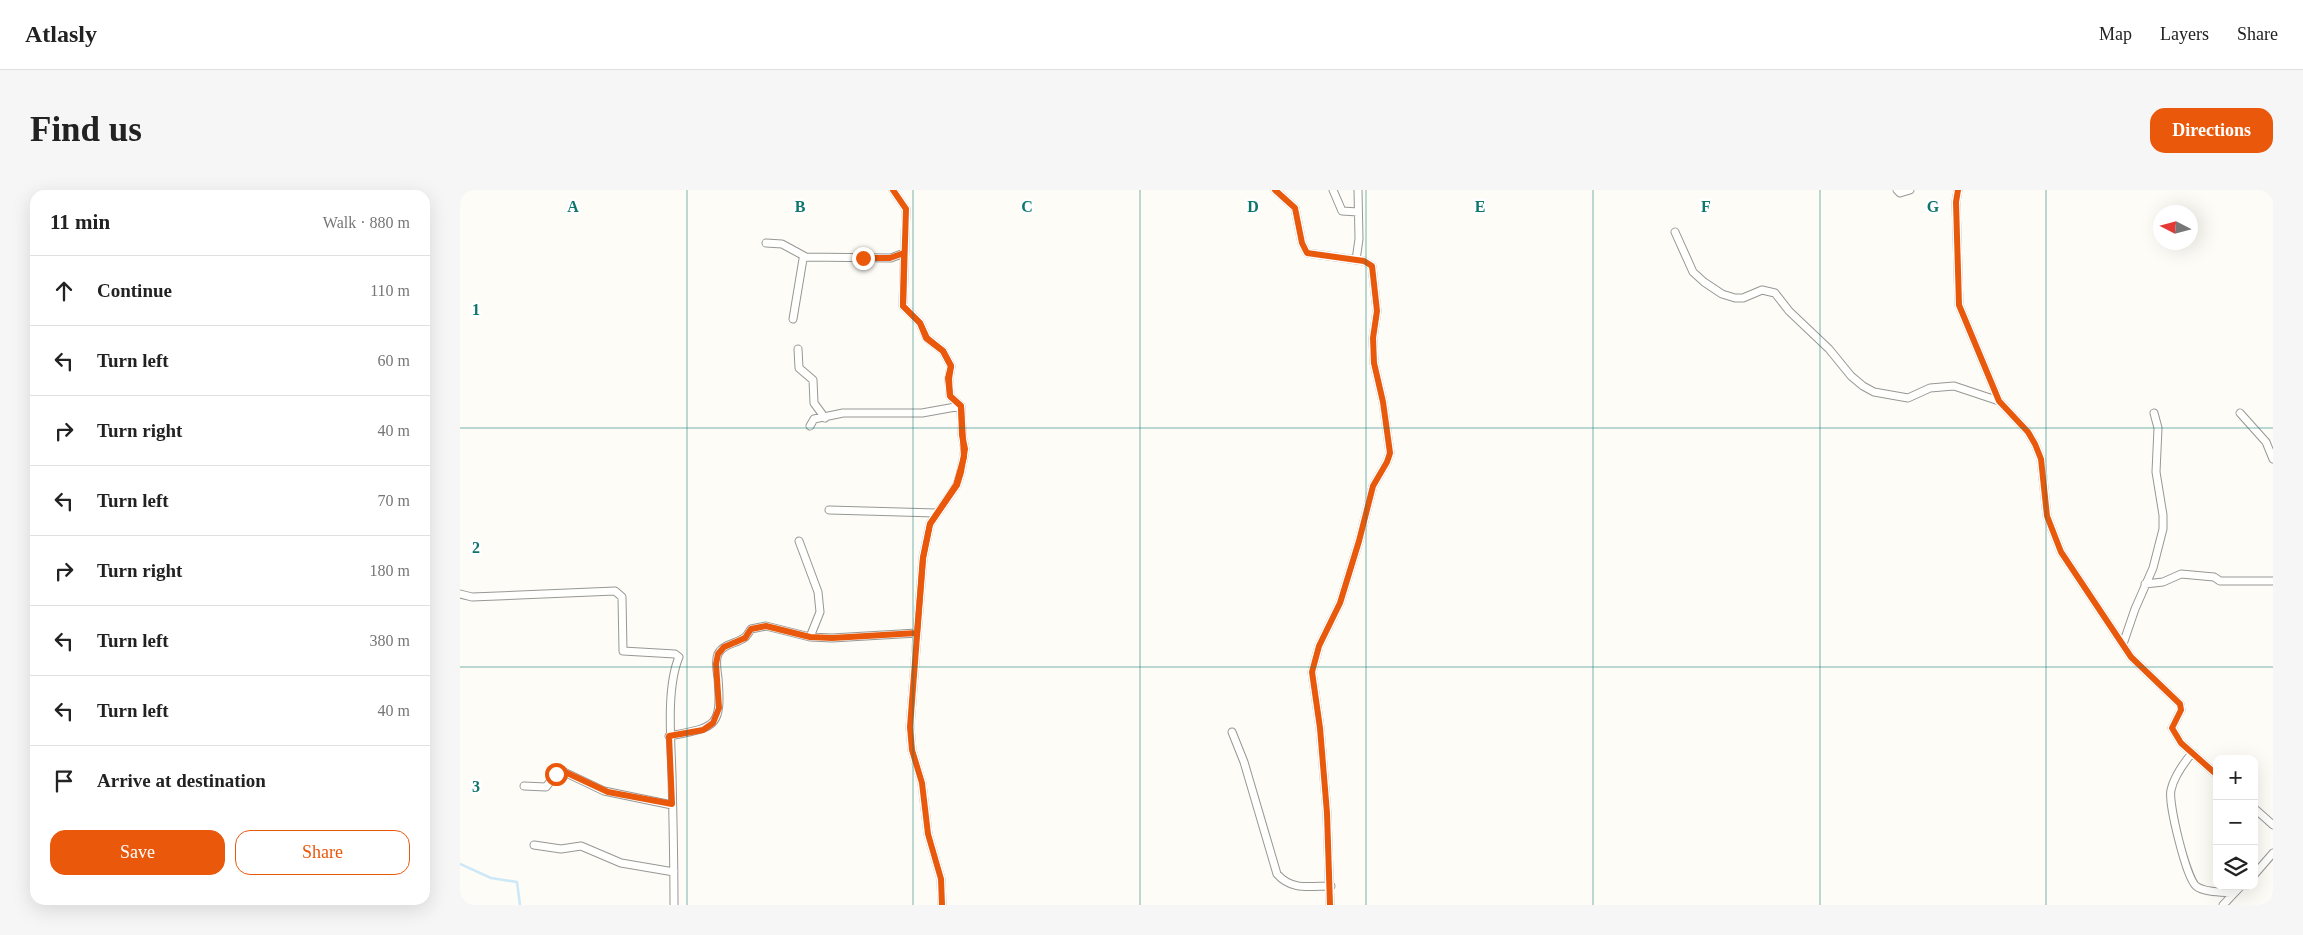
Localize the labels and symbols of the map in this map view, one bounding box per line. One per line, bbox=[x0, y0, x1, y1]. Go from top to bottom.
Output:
text: A bbox=[567, 198, 579, 215]
text: B bbox=[795, 198, 806, 215]
text: C bbox=[1021, 198, 1033, 215]
text: D bbox=[1247, 198, 1259, 215]
text: E bbox=[1475, 198, 1485, 215]
text: F bbox=[1701, 198, 1711, 215]
text: G bbox=[1927, 198, 1940, 215]
north arrow bbox=[2153, 205, 2198, 250]
route end bbox=[852, 247, 875, 270]
text: 1 bbox=[472, 301, 480, 318]
text: 2 bbox=[472, 539, 480, 556]
route start bbox=[545, 763, 568, 786]
text: 3 bbox=[472, 778, 480, 795]

